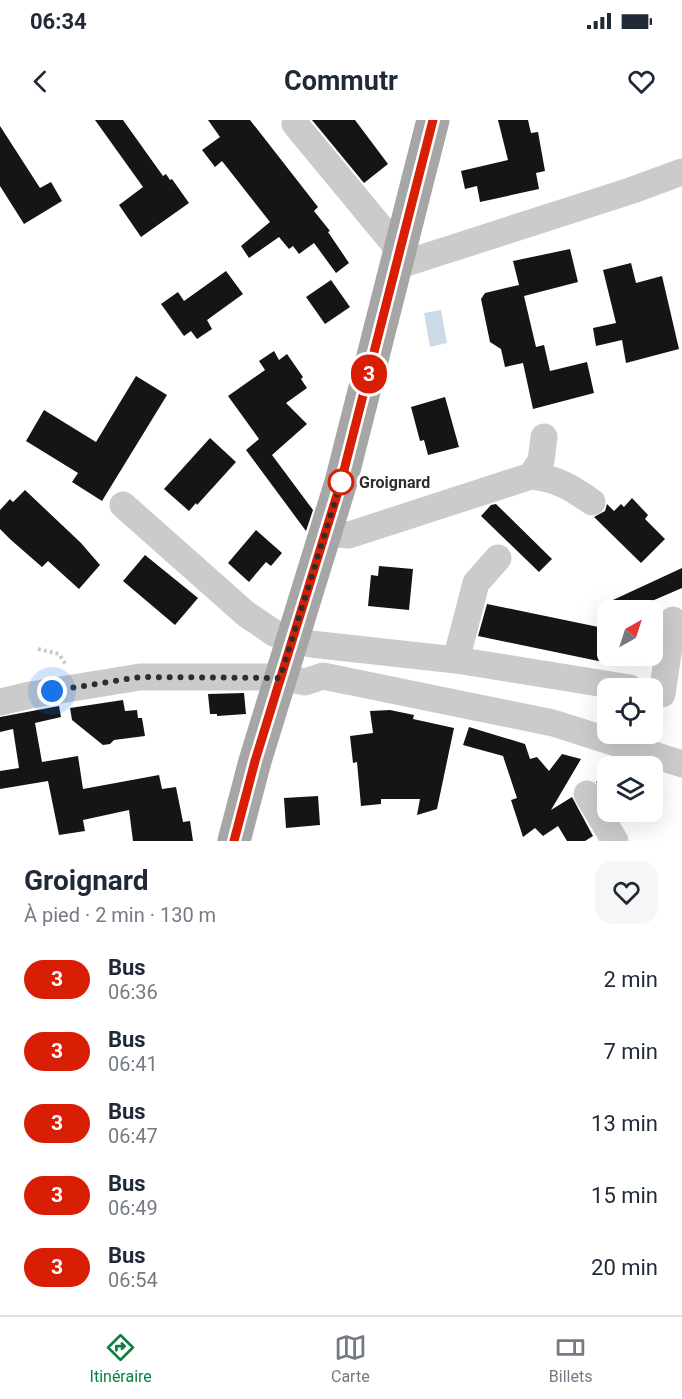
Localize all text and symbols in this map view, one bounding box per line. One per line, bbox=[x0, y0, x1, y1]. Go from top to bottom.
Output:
text: 06:34 bbox=[30, 9, 87, 34]
icon: back bbox=[24, 65, 57, 98]
text: Commutr bbox=[284, 65, 398, 97]
icon: heart bbox=[625, 65, 658, 98]
line badge: 3 bbox=[350, 354, 388, 394]
text: 3 bbox=[363, 362, 375, 386]
marker: Groignard bbox=[328, 469, 354, 495]
place label: Groignard bbox=[359, 473, 430, 492]
north arrow bbox=[597, 600, 663, 666]
map controls bbox=[597, 600, 663, 822]
your location bbox=[37, 676, 67, 706]
button: locate bbox=[597, 678, 663, 744]
button: layers bbox=[597, 756, 663, 822]
button: heart bbox=[595, 861, 658, 924]
text: Groignard bbox=[24, 864, 149, 897]
text: À pied · 2 min · 130 m bbox=[24, 903, 216, 927]
text: Bus bbox=[108, 955, 146, 980]
text: 3 bbox=[51, 967, 63, 991]
text: 2 min bbox=[603, 967, 658, 992]
text: 06:36 bbox=[108, 980, 158, 1004]
text: Bus bbox=[108, 1027, 146, 1052]
text: 3 bbox=[51, 1039, 63, 1063]
text: 7 min bbox=[603, 1039, 658, 1064]
text: 06:41 bbox=[108, 1052, 158, 1076]
text: Bus bbox=[108, 1099, 146, 1124]
text: 3 bbox=[51, 1111, 63, 1135]
text: 13 min bbox=[591, 1111, 658, 1136]
text: 06:47 bbox=[108, 1124, 158, 1148]
text: Bus bbox=[108, 1171, 146, 1196]
text: 3 bbox=[51, 1183, 63, 1207]
text: 15 min bbox=[591, 1183, 658, 1208]
text: 06:49 bbox=[108, 1196, 158, 1220]
text: Bus bbox=[108, 1243, 146, 1268]
text: 3 bbox=[51, 1255, 63, 1279]
text: 20 min bbox=[591, 1255, 658, 1280]
text: 06:54 bbox=[108, 1268, 158, 1292]
tab: Itinéraire bbox=[90, 1331, 152, 1386]
tab: Carte bbox=[331, 1331, 370, 1386]
tab: Billets bbox=[549, 1331, 592, 1386]

